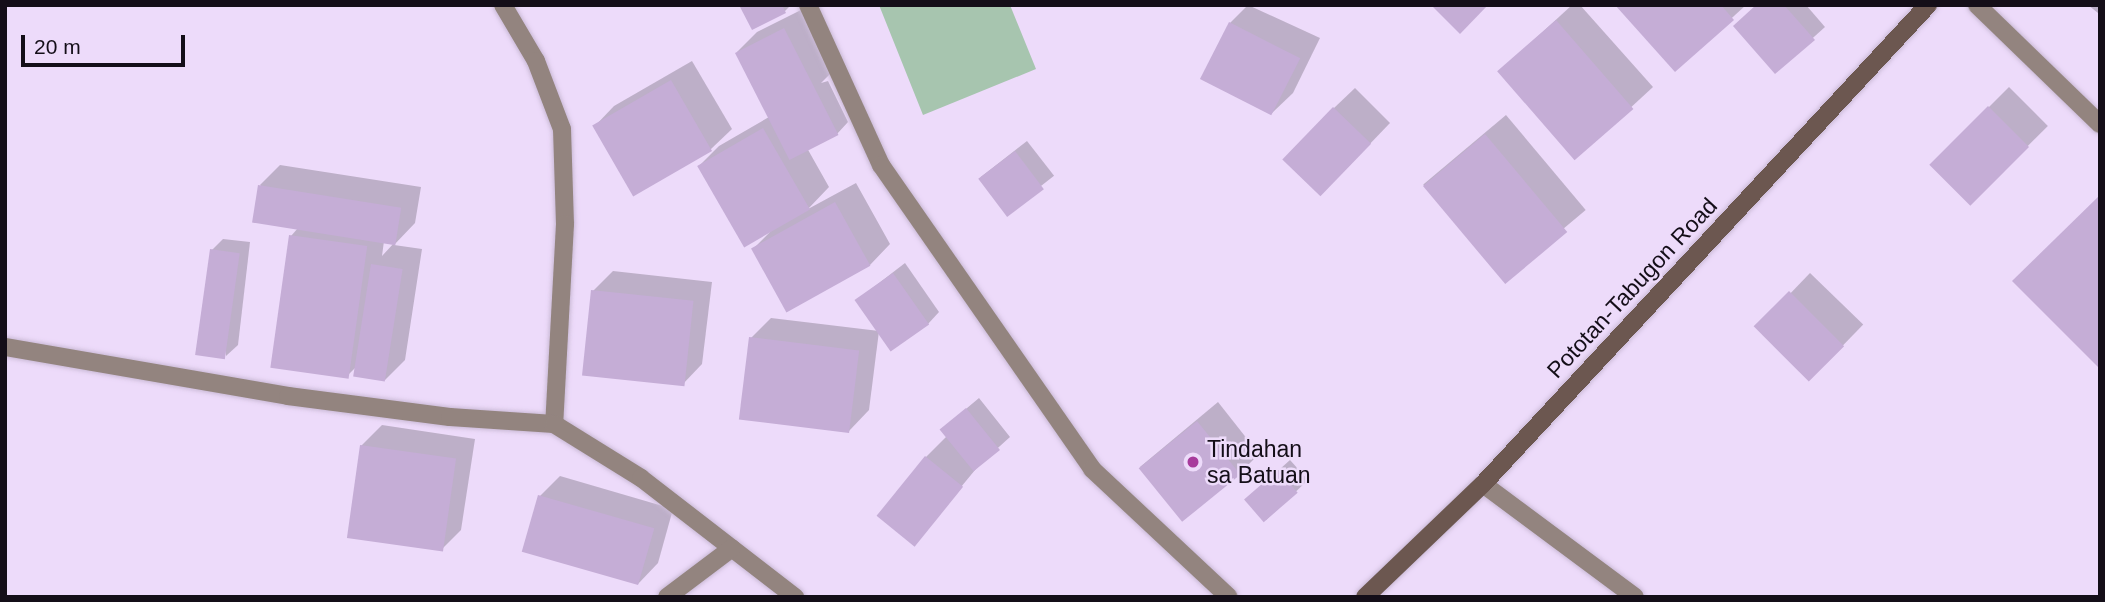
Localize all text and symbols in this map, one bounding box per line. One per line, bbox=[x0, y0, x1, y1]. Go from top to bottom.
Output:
scale bar bbox=[24, 21, 189, 65]
text: 20 m bbox=[34, 35, 81, 58]
street label: Pototan-Tabugon Road bbox=[1541, 192, 1723, 384]
place label: Tindahan sa Batuan bbox=[1207, 435, 1311, 489]
marker: Tindahan sa Batuan bbox=[1185, 454, 1201, 470]

